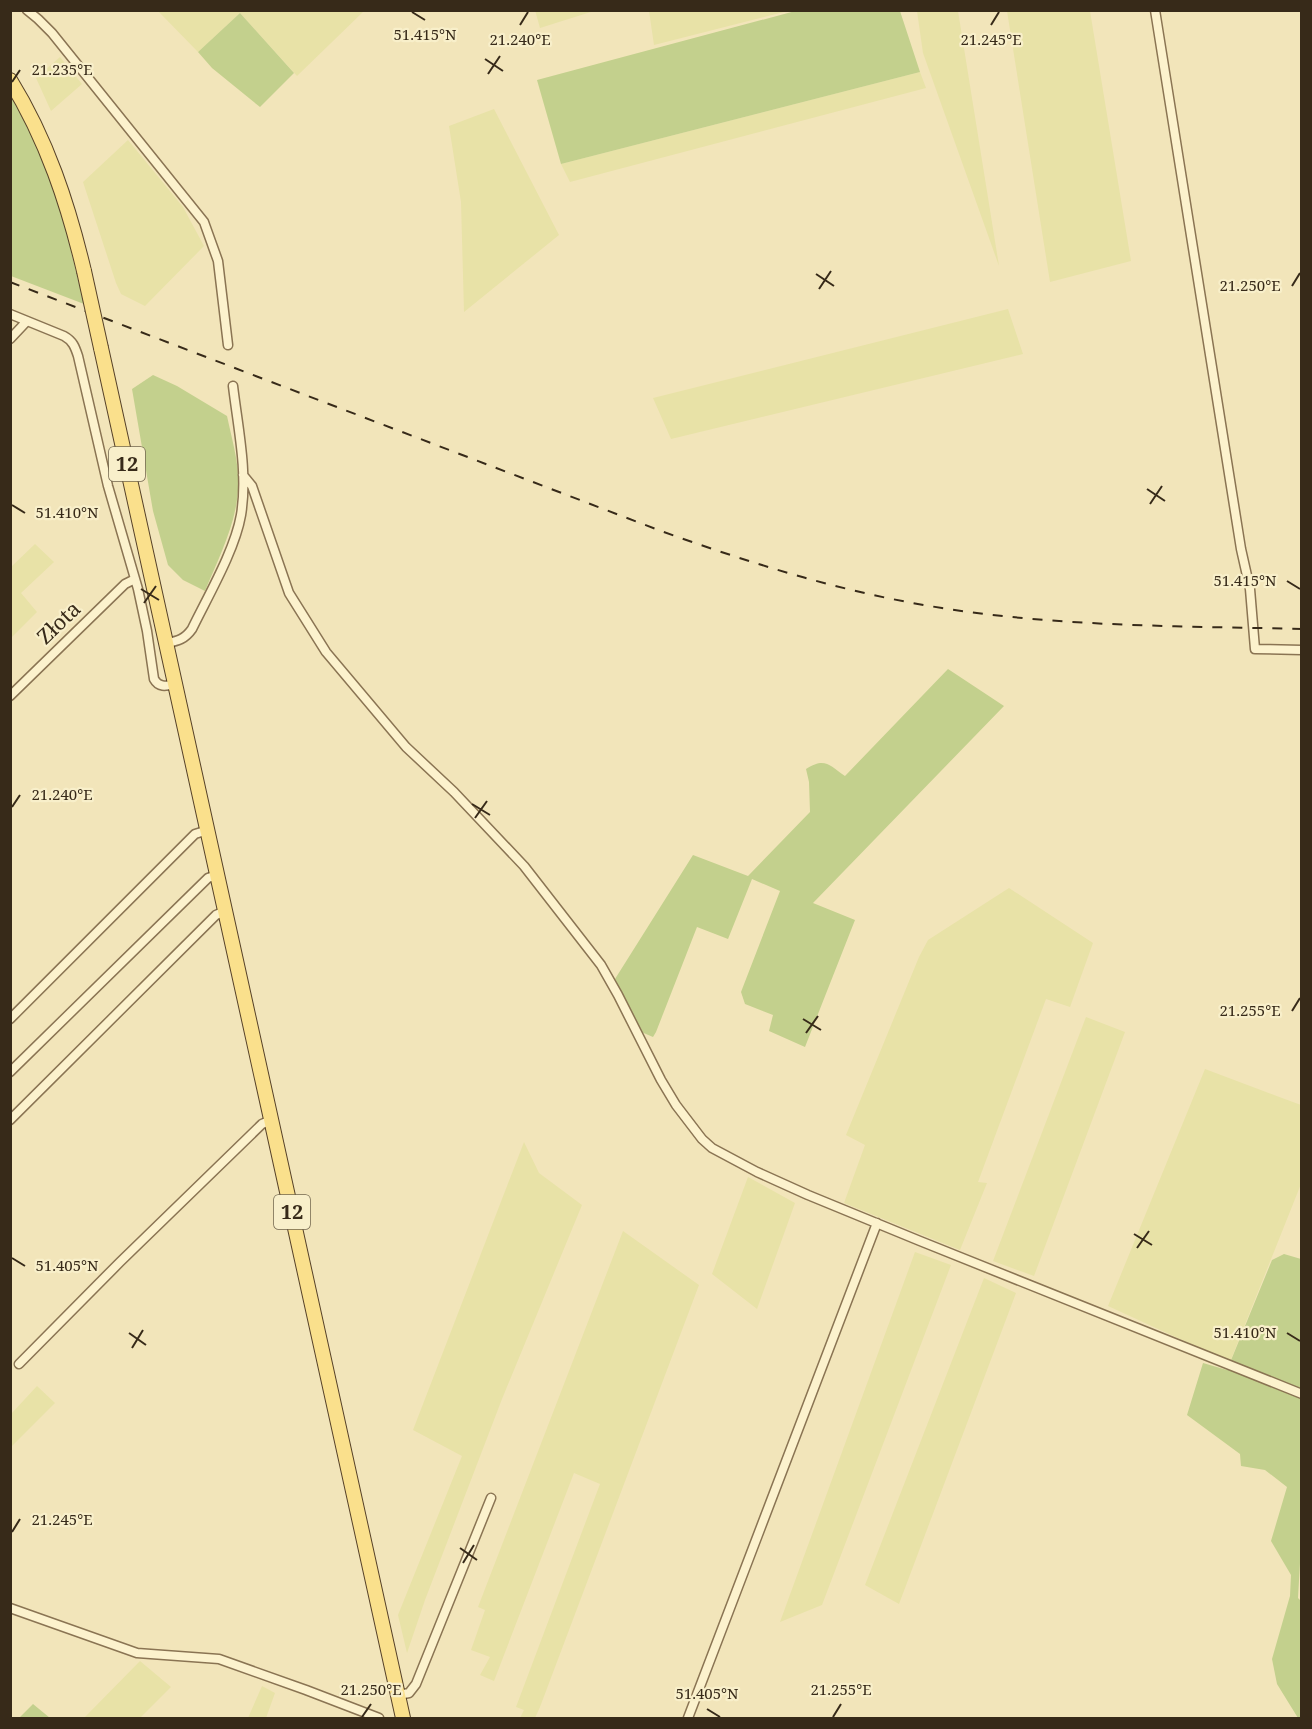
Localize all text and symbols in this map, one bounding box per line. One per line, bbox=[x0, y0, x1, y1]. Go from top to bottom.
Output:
text: 51.415°N bbox=[393, 24, 457, 44]
text: 21.240°E bbox=[489, 29, 551, 49]
text: 21.245°E bbox=[960, 29, 1022, 49]
text: 21.235°E bbox=[31, 59, 93, 79]
text: 21.250°E bbox=[1219, 275, 1281, 295]
road number: 12 bbox=[109, 447, 145, 481]
text: 51.410°N bbox=[35, 502, 99, 522]
text: 51.415°N bbox=[1213, 570, 1277, 590]
street label: Złota bbox=[30, 595, 86, 650]
text: 21.240°E bbox=[31, 784, 93, 804]
text: 21.255°E bbox=[1219, 1000, 1281, 1020]
road number: 12 bbox=[274, 1195, 310, 1229]
text: 51.405°N bbox=[35, 1255, 99, 1275]
text: 51.410°N bbox=[1213, 1322, 1277, 1342]
text: 21.245°E bbox=[31, 1509, 93, 1529]
text: 21.250°E bbox=[340, 1679, 402, 1699]
text: 21.255°E bbox=[810, 1679, 872, 1699]
text: 51.405°N bbox=[675, 1683, 739, 1703]

